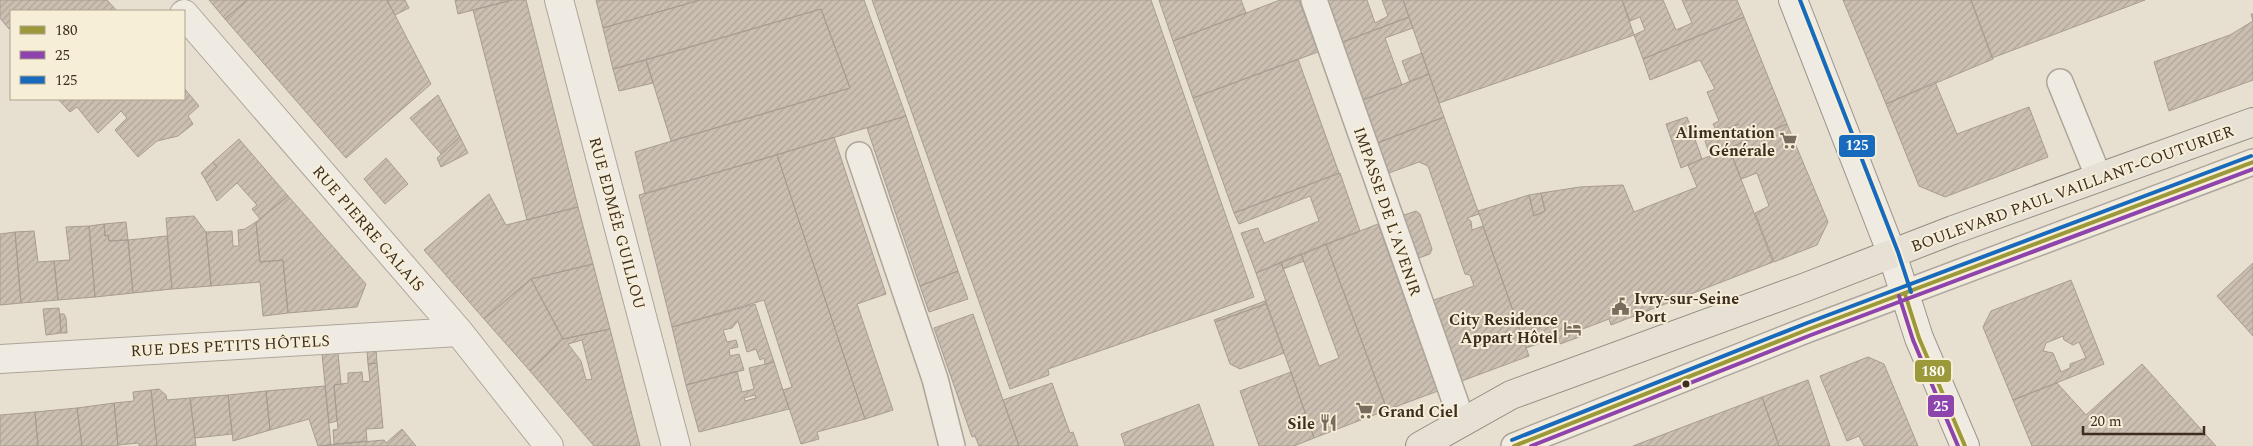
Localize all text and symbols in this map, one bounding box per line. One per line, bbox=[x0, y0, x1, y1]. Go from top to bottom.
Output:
legend bbox=[10, 10, 185, 100]
text: 180 bbox=[55, 19, 78, 42]
text: 25 bbox=[55, 44, 70, 67]
text: 125 bbox=[55, 69, 78, 92]
street label: BOULEVARD PAUL VAILLANT-COUTURIER bbox=[1908, 119, 2237, 259]
place label: Alimentation Générale bbox=[1675, 121, 1775, 163]
street label: IMPASSE DE L'AVENIR bbox=[1347, 124, 1427, 299]
supermarket icon: Alimentation Générale bbox=[1779, 131, 1799, 151]
street label: RUE EDMÉE GUILLOU bbox=[582, 134, 652, 312]
line badge: 125 bbox=[1838, 134, 1876, 158]
text: 125 bbox=[1845, 135, 1869, 156]
street label: RUE PIERRE GALAIS bbox=[307, 160, 430, 297]
place label: Ivry-sur-Seine Port bbox=[1634, 287, 1739, 329]
public building icon: Ivry-sur-Seine Port bbox=[1610, 297, 1630, 317]
place label: City Residence Appart Hôtel bbox=[1449, 308, 1558, 350]
hotel icon: City Residence Appart Hôtel bbox=[1562, 318, 1582, 338]
street label: RUE DES PETITS HÔTELS bbox=[130, 329, 330, 363]
line badge: 180 bbox=[1914, 359, 1952, 383]
text: 180 bbox=[1921, 361, 1945, 382]
unlabelled marker bbox=[1681, 379, 1691, 389]
line badge: 25 bbox=[1927, 394, 1955, 418]
text: 25 bbox=[1933, 396, 1949, 417]
place label: Grand Ciel bbox=[1378, 400, 1458, 424]
supermarket icon: Grand Ciel bbox=[1354, 401, 1374, 421]
scale bar bbox=[2083, 404, 2204, 436]
text: 20 m bbox=[2090, 410, 2122, 433]
place label: Sile bbox=[1287, 412, 1315, 436]
restaurant icon: Sile bbox=[1319, 413, 1339, 433]

